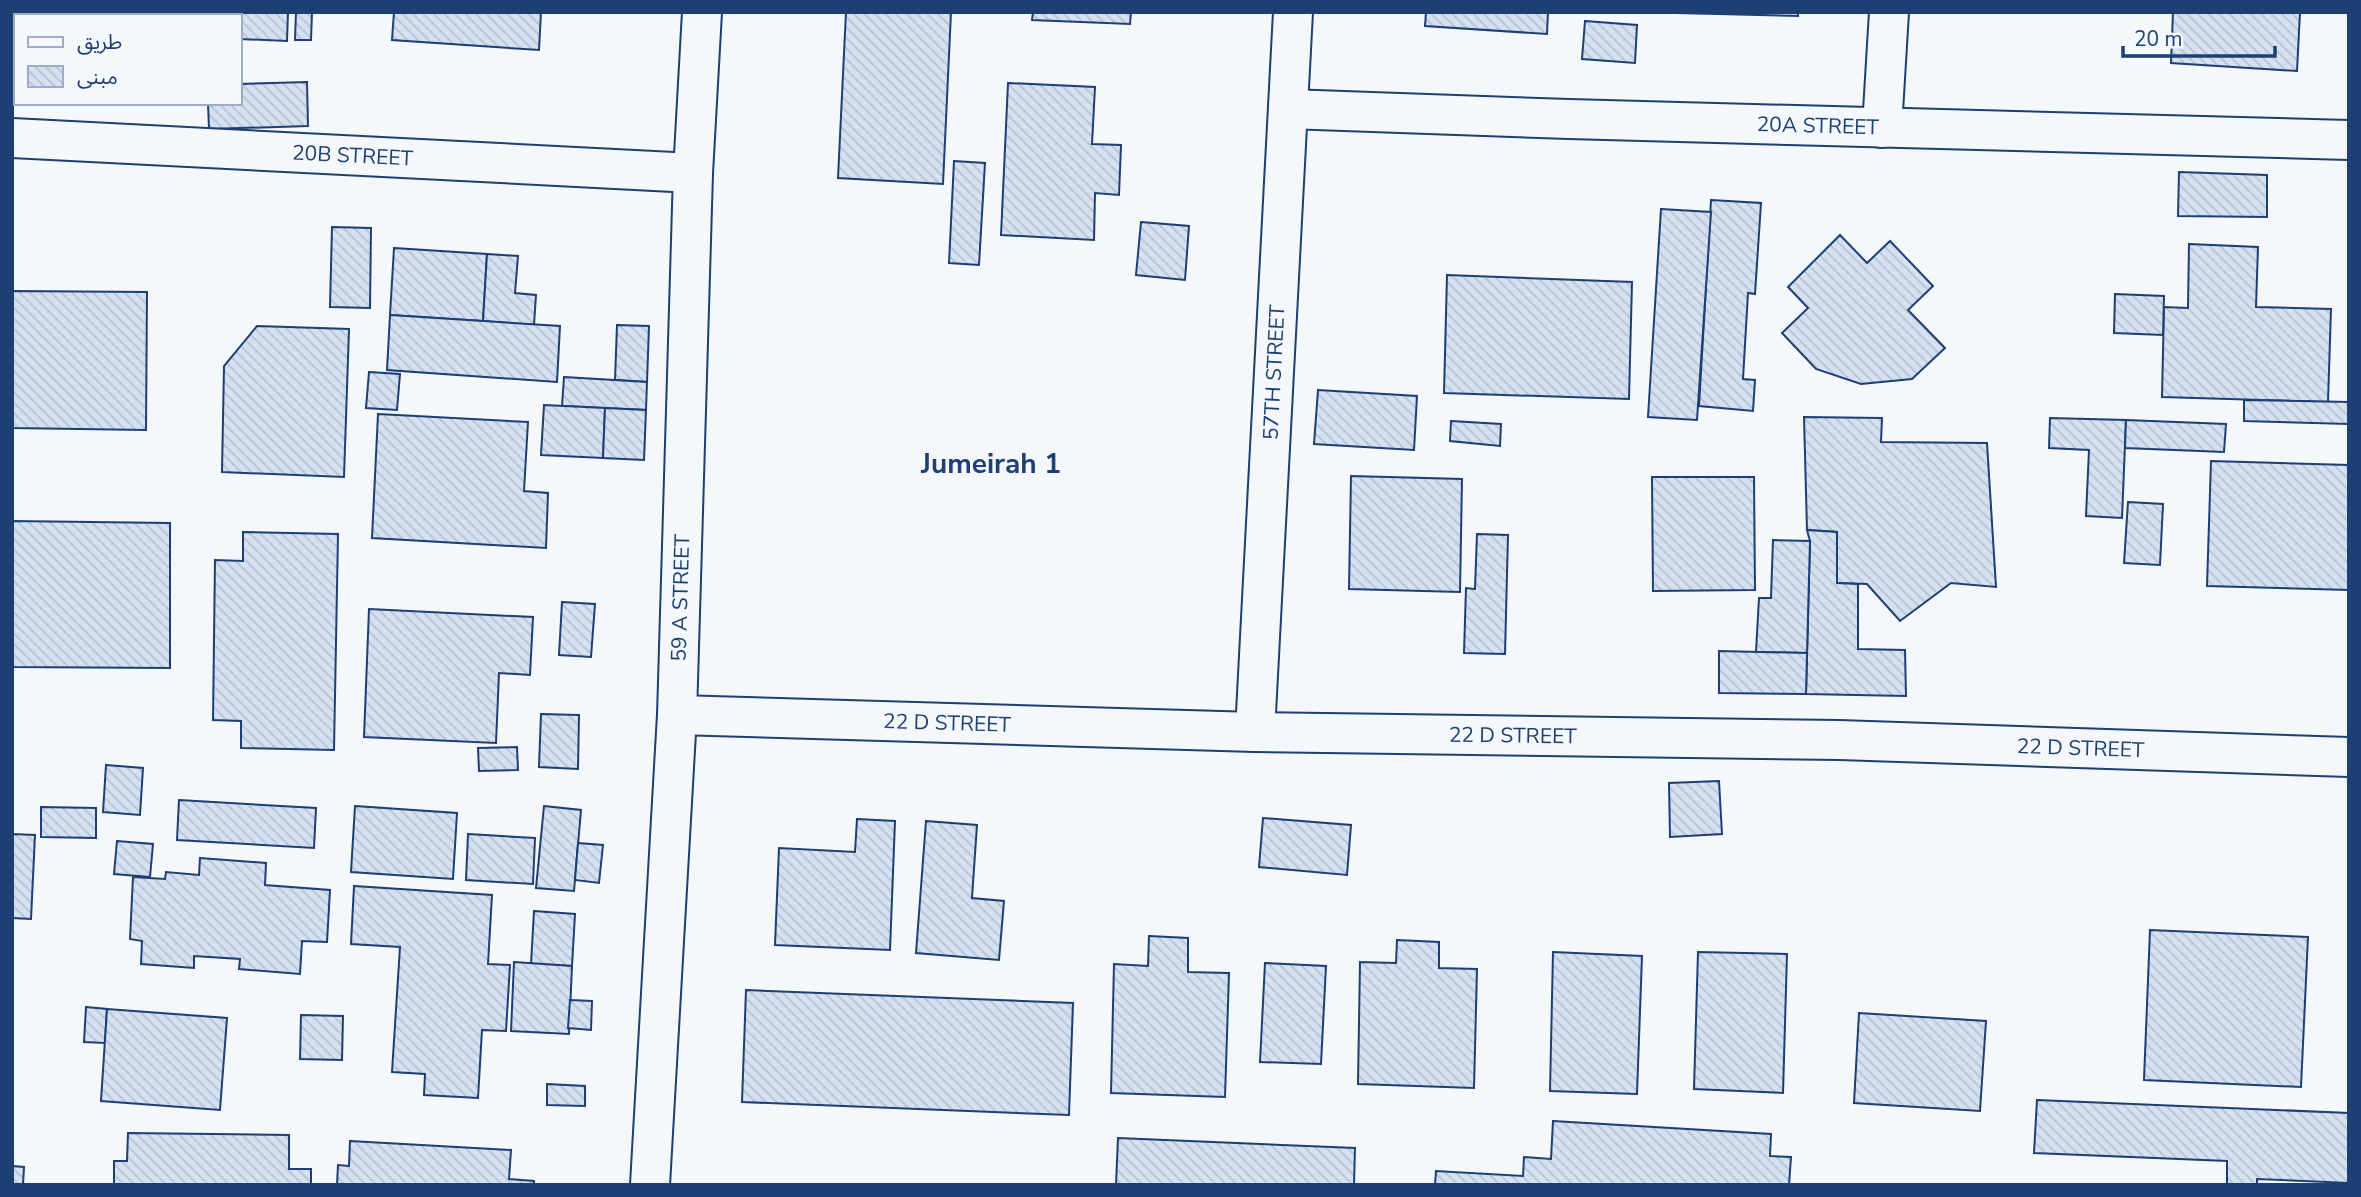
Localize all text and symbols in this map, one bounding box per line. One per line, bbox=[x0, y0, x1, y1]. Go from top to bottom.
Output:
legend bbox=[14, 14, 242, 105]
scale bar bbox=[2123, 14, 2275, 58]
text: 20 m bbox=[2134, 25, 2183, 53]
text: طريق bbox=[77, 28, 122, 56]
text: مبنى bbox=[77, 63, 118, 91]
street label: 20A STREET bbox=[1756, 110, 1880, 141]
street label: 20B STREET bbox=[291, 138, 414, 173]
street label: 57TH STREET bbox=[1256, 304, 1292, 441]
district label: Jumeirah 1 bbox=[920, 445, 1061, 483]
street label: 59 A STREET bbox=[665, 533, 696, 662]
street label: 22 D STREET bbox=[883, 707, 1012, 739]
street label: 22 D STREET bbox=[1449, 721, 1577, 750]
street label: 22 D STREET bbox=[2016, 732, 2145, 764]

